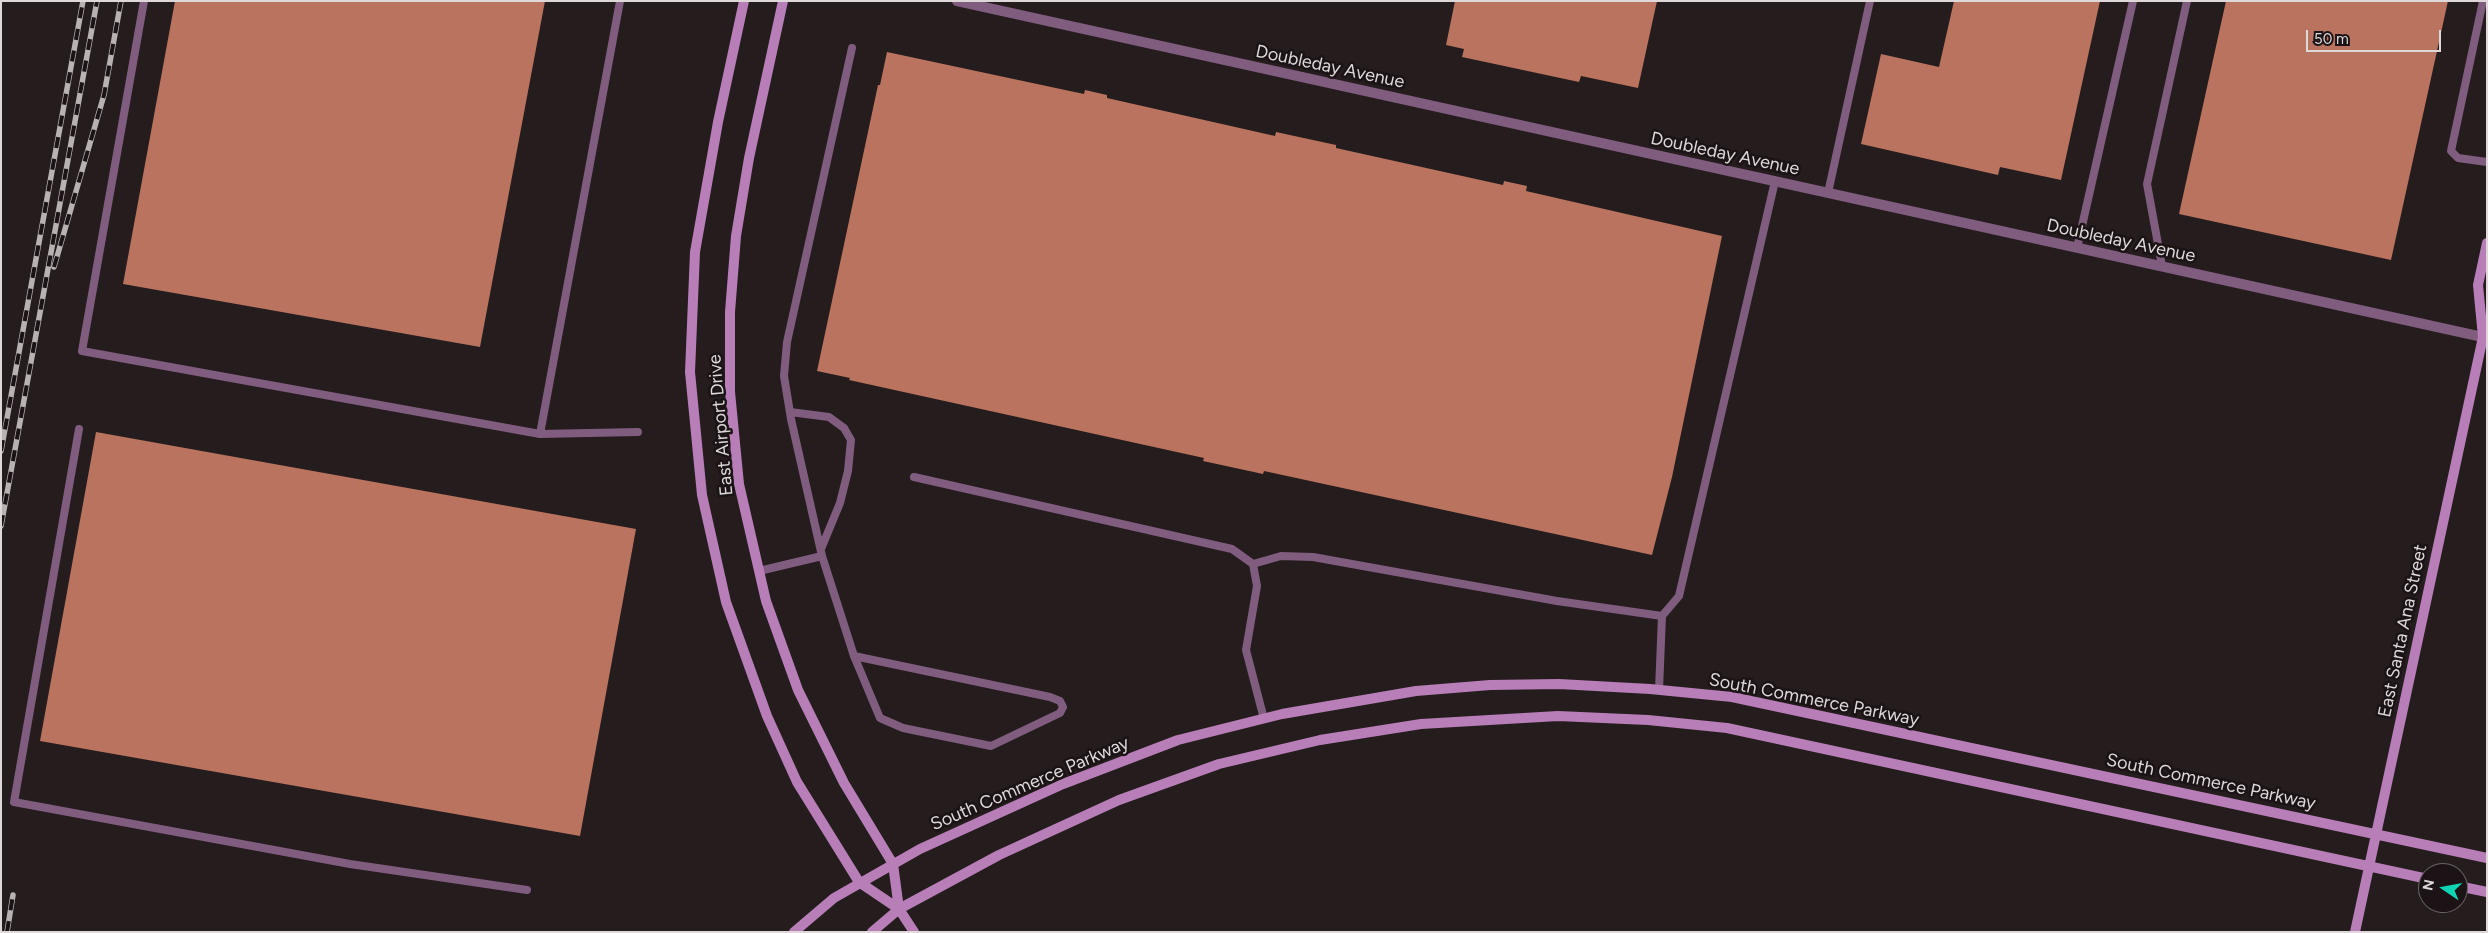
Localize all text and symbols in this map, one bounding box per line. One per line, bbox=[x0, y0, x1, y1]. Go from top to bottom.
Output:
scale bar bbox=[2308, 20, 2443, 52]
text: 50 m bbox=[2314, 30, 2349, 48]
street label: Doubleday Avenue bbox=[1254, 41, 1406, 93]
street label: Doubleday Avenue bbox=[1649, 128, 1801, 180]
street label: Doubleday Avenue bbox=[2045, 215, 2197, 267]
street label: East Airport Drive bbox=[704, 353, 738, 497]
street label: East Santa Ana Street bbox=[2374, 542, 2432, 720]
street label: South Commerce Parkway bbox=[1707, 669, 1921, 731]
street label: South Commerce Parkway bbox=[928, 732, 1132, 836]
street label: South Commerce Parkway bbox=[2104, 749, 2318, 815]
north arrow bbox=[2418, 863, 2468, 913]
text: N bbox=[2419, 878, 2438, 892]

